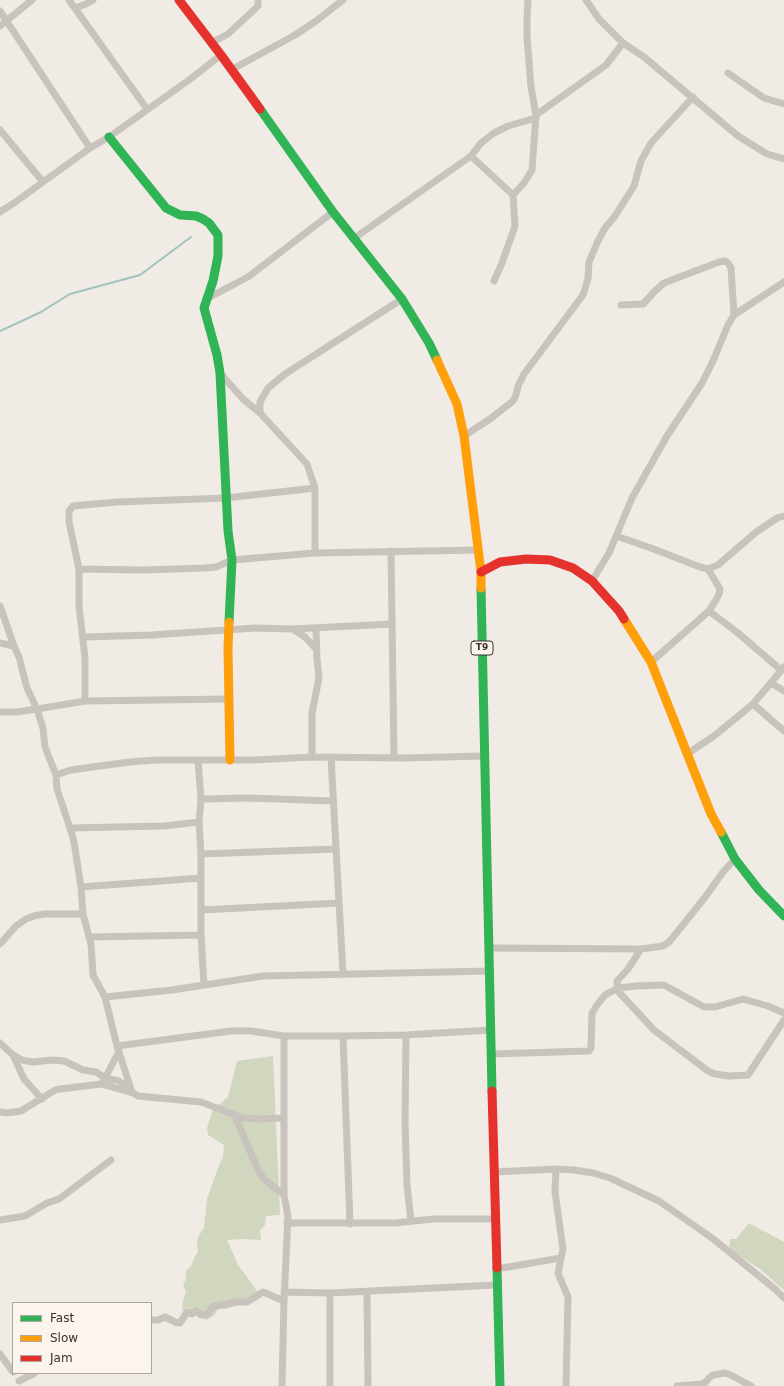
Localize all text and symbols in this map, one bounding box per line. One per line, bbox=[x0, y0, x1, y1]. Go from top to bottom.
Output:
road number: T9 bbox=[471, 641, 493, 655]
legend bbox=[12, 1302, 152, 1374]
text: Fast bbox=[50, 1311, 74, 1325]
text: Slow bbox=[50, 1331, 78, 1345]
text: Jam bbox=[50, 1351, 73, 1365]

